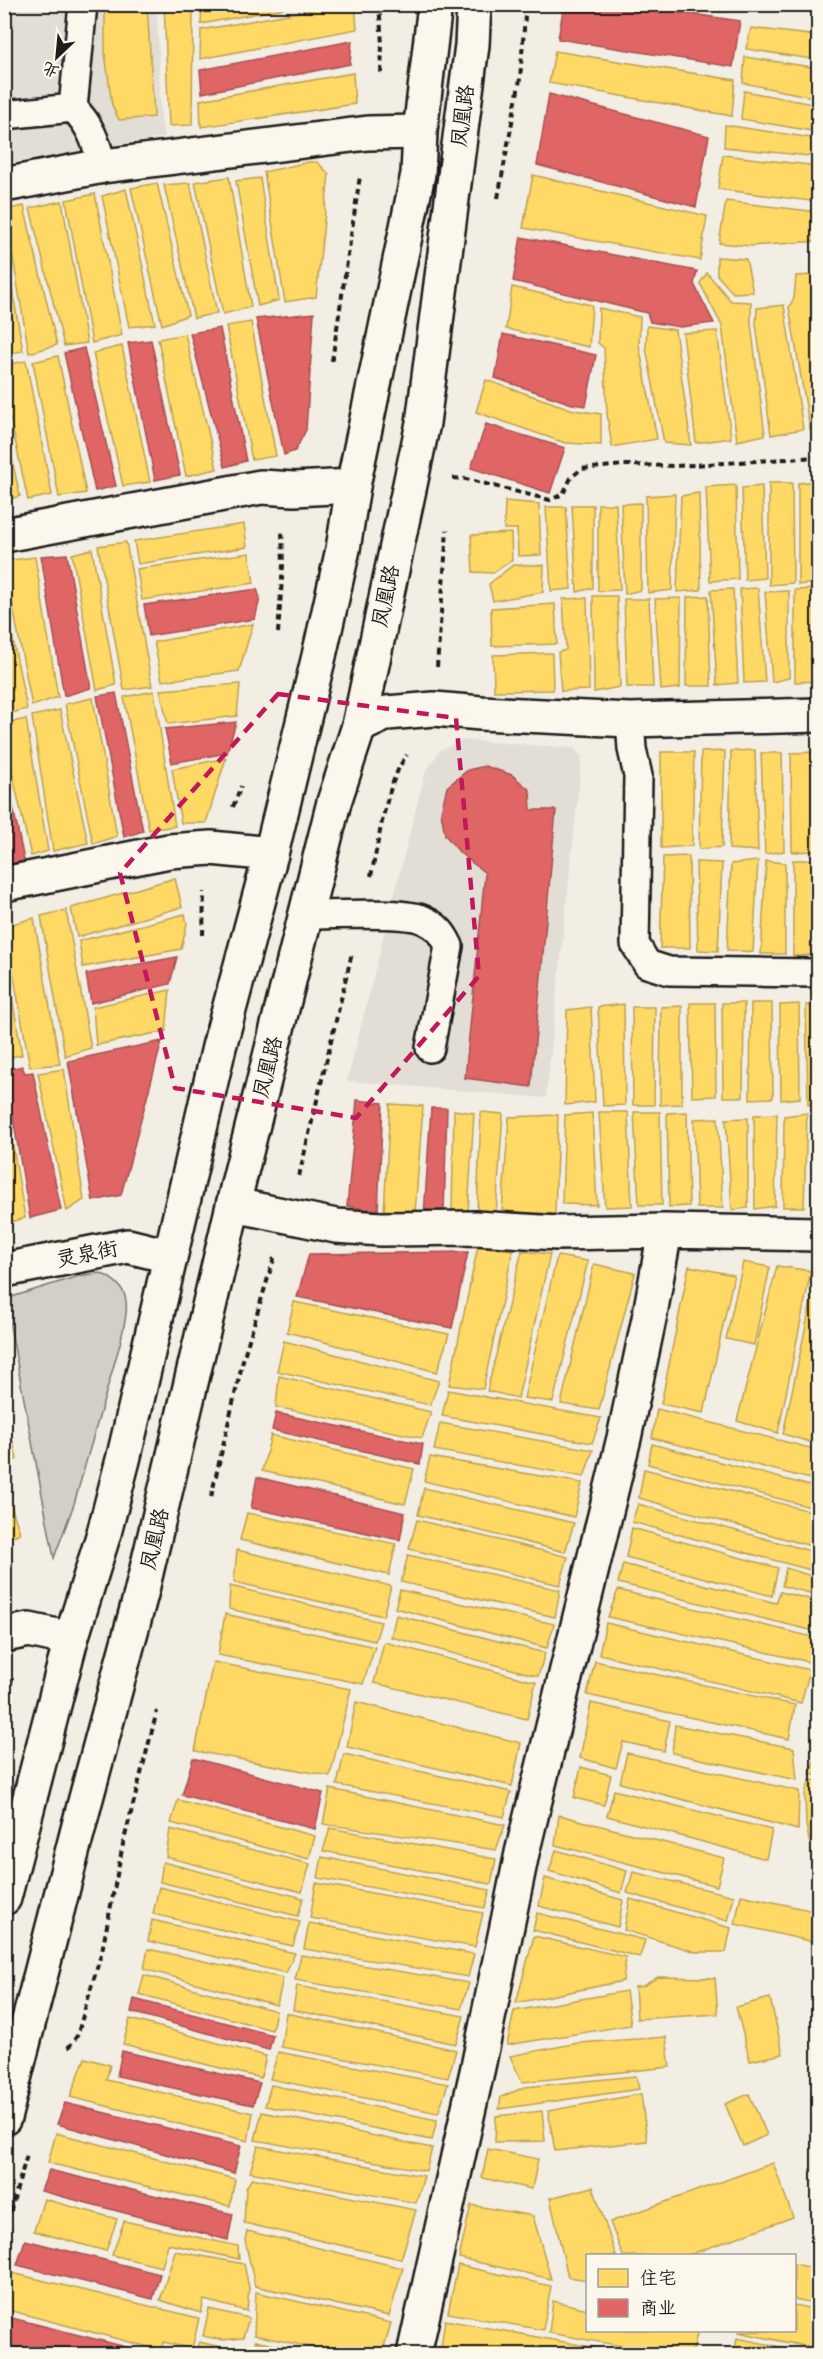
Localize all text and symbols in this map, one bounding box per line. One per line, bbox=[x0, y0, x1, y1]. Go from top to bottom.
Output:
north arrow bbox=[27, 27, 87, 87]
text: 北 bbox=[40, 57, 62, 81]
street label: 凤凰路 bbox=[447, 83, 479, 149]
street label: 凤凰路 bbox=[367, 563, 405, 629]
street label: 凤凰路 bbox=[248, 1033, 288, 1101]
street label: 灵泉街 bbox=[54, 1236, 120, 1272]
street label: 凤凰路 bbox=[136, 1505, 174, 1573]
legend bbox=[586, 2254, 796, 2332]
text: 住宅 bbox=[640, 2268, 676, 2289]
text: 商业 bbox=[640, 2298, 676, 2319]

